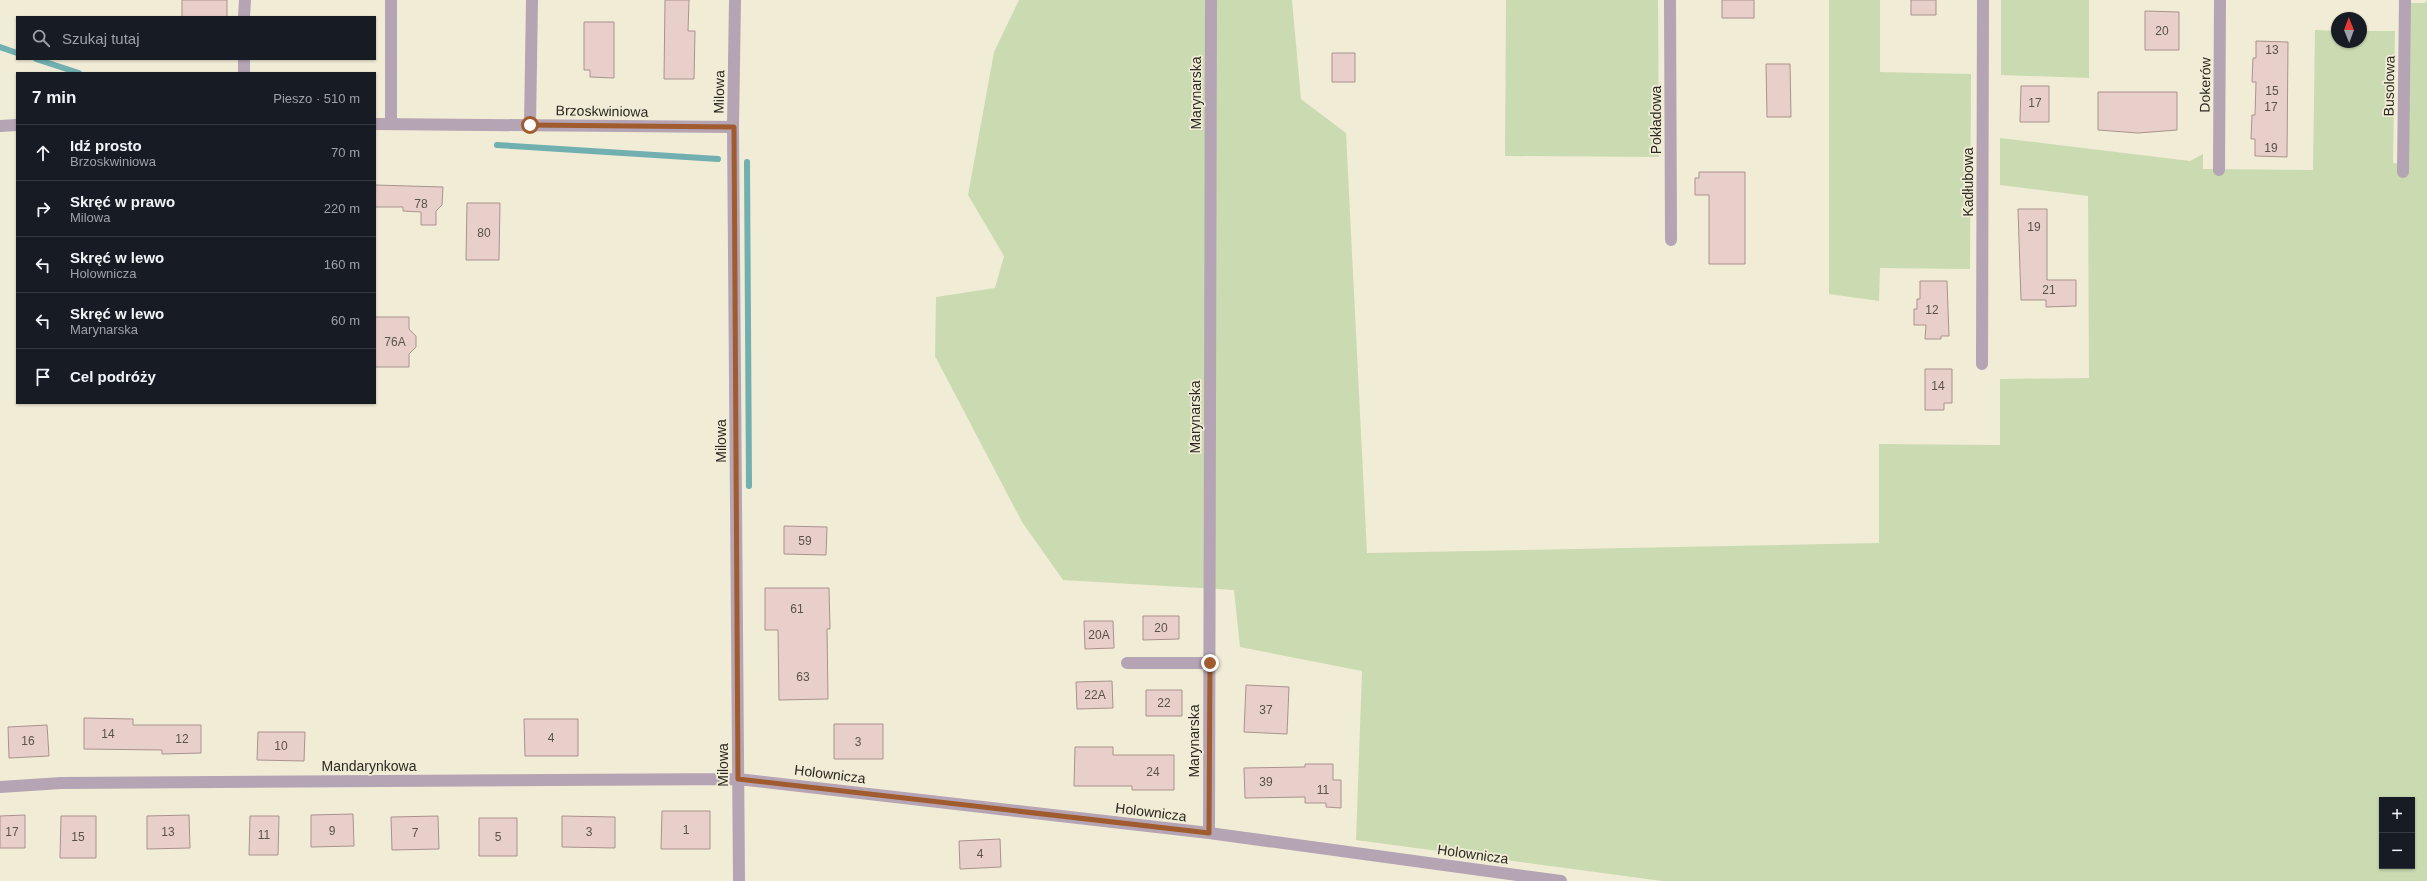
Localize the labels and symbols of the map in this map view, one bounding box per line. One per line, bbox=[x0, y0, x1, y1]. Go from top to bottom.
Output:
north arrow bbox=[2331, 12, 2367, 48]
house number: 20 bbox=[2155, 24, 2169, 38]
house number: 13 bbox=[2265, 43, 2279, 57]
street label: Busolowa bbox=[2380, 55, 2398, 116]
street label: Marynarska bbox=[1188, 56, 1204, 130]
street label: Dokerów bbox=[2197, 56, 2213, 113]
street label: Milowa bbox=[711, 70, 727, 114]
house number: 15 bbox=[2265, 84, 2279, 98]
street label: Pokładowa bbox=[1648, 86, 1664, 154]
house number: 17 bbox=[2028, 96, 2042, 110]
house number: 17 bbox=[2264, 100, 2278, 114]
street label: Brzoskwiniowa bbox=[556, 102, 649, 120]
route start bbox=[521, 116, 539, 134]
house number: 19 bbox=[2264, 141, 2278, 155]
street label: Kadłubowa bbox=[1960, 147, 1976, 217]
house number: 78 bbox=[414, 197, 428, 211]
house number: 19 bbox=[2027, 220, 2041, 234]
house number: 80 bbox=[477, 226, 491, 240]
house number: 21 bbox=[2042, 283, 2056, 297]
house number: 12 bbox=[1925, 303, 1939, 317]
house number: 76A bbox=[384, 335, 406, 349]
house number: 14 bbox=[1931, 379, 1945, 393]
street label: Marynarska bbox=[1187, 380, 1203, 454]
street label: Milowa bbox=[713, 419, 729, 463]
house number: 59 bbox=[798, 534, 812, 548]
house number: 61 bbox=[790, 602, 804, 616]
house number: 20 bbox=[1154, 621, 1168, 635]
house number: 20A bbox=[1088, 628, 1110, 642]
route end bbox=[1201, 654, 1219, 672]
house number: 63 bbox=[796, 670, 810, 684]
house number: 22A bbox=[1084, 688, 1106, 702]
house number: 22 bbox=[1157, 696, 1171, 710]
house number: 37 bbox=[1259, 703, 1273, 717]
street label: Marynarska bbox=[1186, 704, 1202, 778]
house number: 14 bbox=[101, 727, 115, 741]
house number: 4 bbox=[548, 731, 555, 745]
house number: 12 bbox=[175, 732, 189, 746]
house number: 16 bbox=[21, 734, 35, 748]
house number: 3 bbox=[855, 735, 862, 749]
house number: 10 bbox=[274, 739, 288, 753]
street label: Milowa bbox=[715, 743, 731, 787]
street label: Mandarynkowa bbox=[322, 758, 417, 774]
street label: Holownicza bbox=[793, 762, 867, 786]
house number: 24 bbox=[1146, 765, 1160, 779]
house number: 39 bbox=[1259, 775, 1273, 789]
house number: 11 bbox=[1317, 783, 1330, 797]
street label: Holownicza bbox=[1114, 800, 1188, 824]
house number: 1 bbox=[683, 823, 690, 837]
house number: 9 bbox=[329, 824, 336, 838]
house number: 17 bbox=[5, 825, 19, 839]
house number: 13 bbox=[161, 825, 175, 839]
house number: 3 bbox=[586, 825, 593, 839]
house number: 7 bbox=[412, 826, 419, 840]
house number: 11 bbox=[258, 828, 271, 842]
house number: 15 bbox=[71, 830, 85, 844]
house number: 5 bbox=[495, 830, 502, 844]
street label: Holownicza bbox=[1436, 841, 1510, 867]
house number: 4 bbox=[977, 847, 984, 861]

